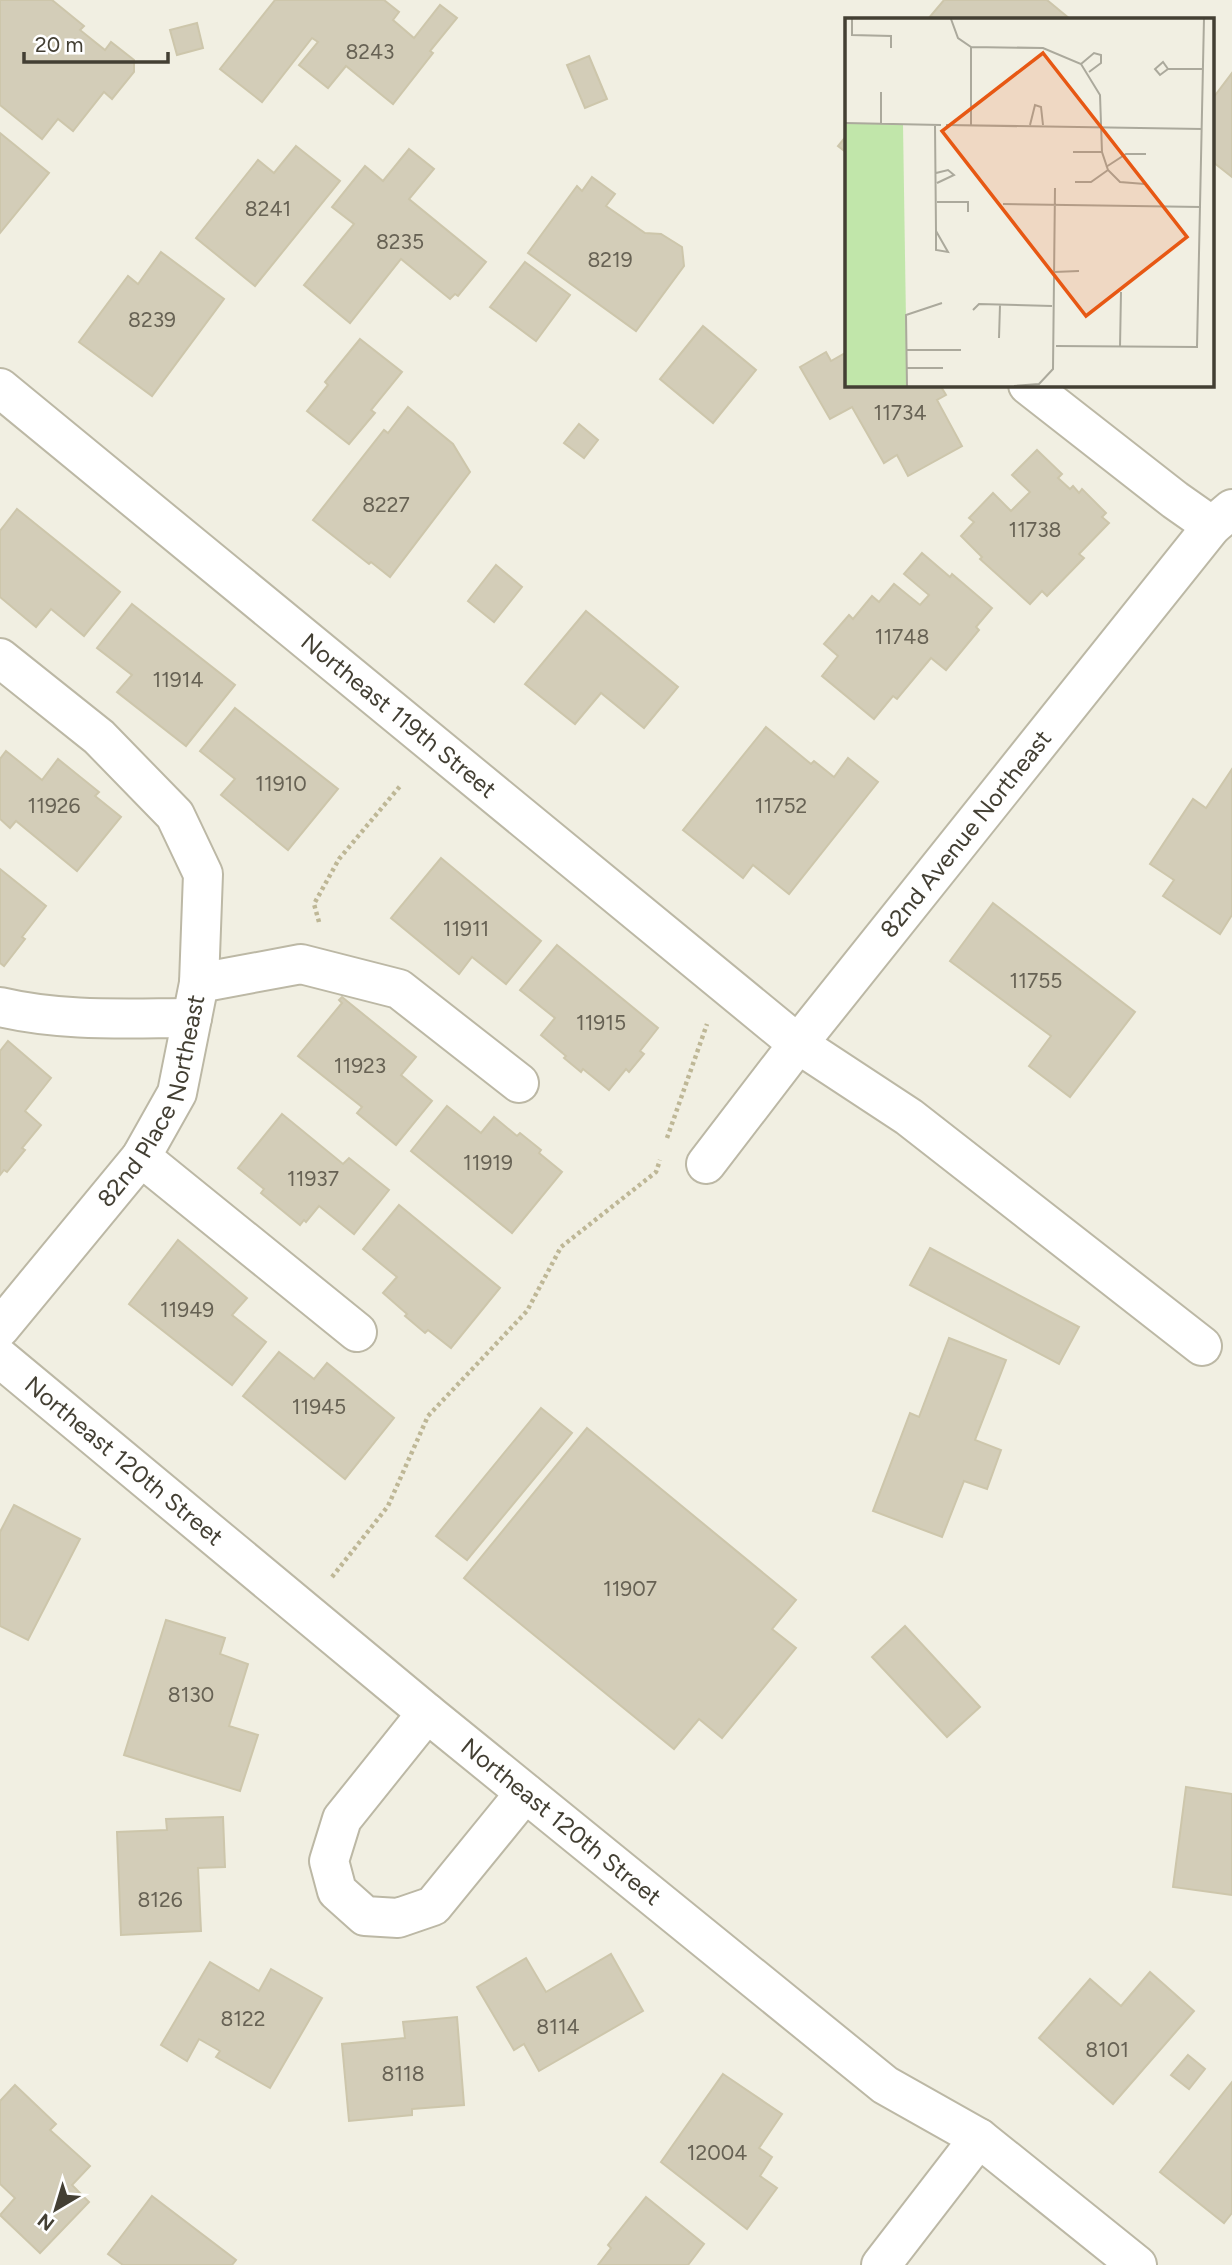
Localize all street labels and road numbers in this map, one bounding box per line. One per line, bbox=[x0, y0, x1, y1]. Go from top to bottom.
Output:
street label: Northeast 119th Street bbox=[296, 627, 502, 804]
street label: 82nd Avenue Northeast bbox=[874, 724, 1057, 943]
street label: 82nd Place Northeast bbox=[91, 992, 210, 1213]
street label: Northeast 120th Street bbox=[19, 1370, 229, 1551]
street label: Northeast 120th Street bbox=[456, 1732, 667, 1911]

